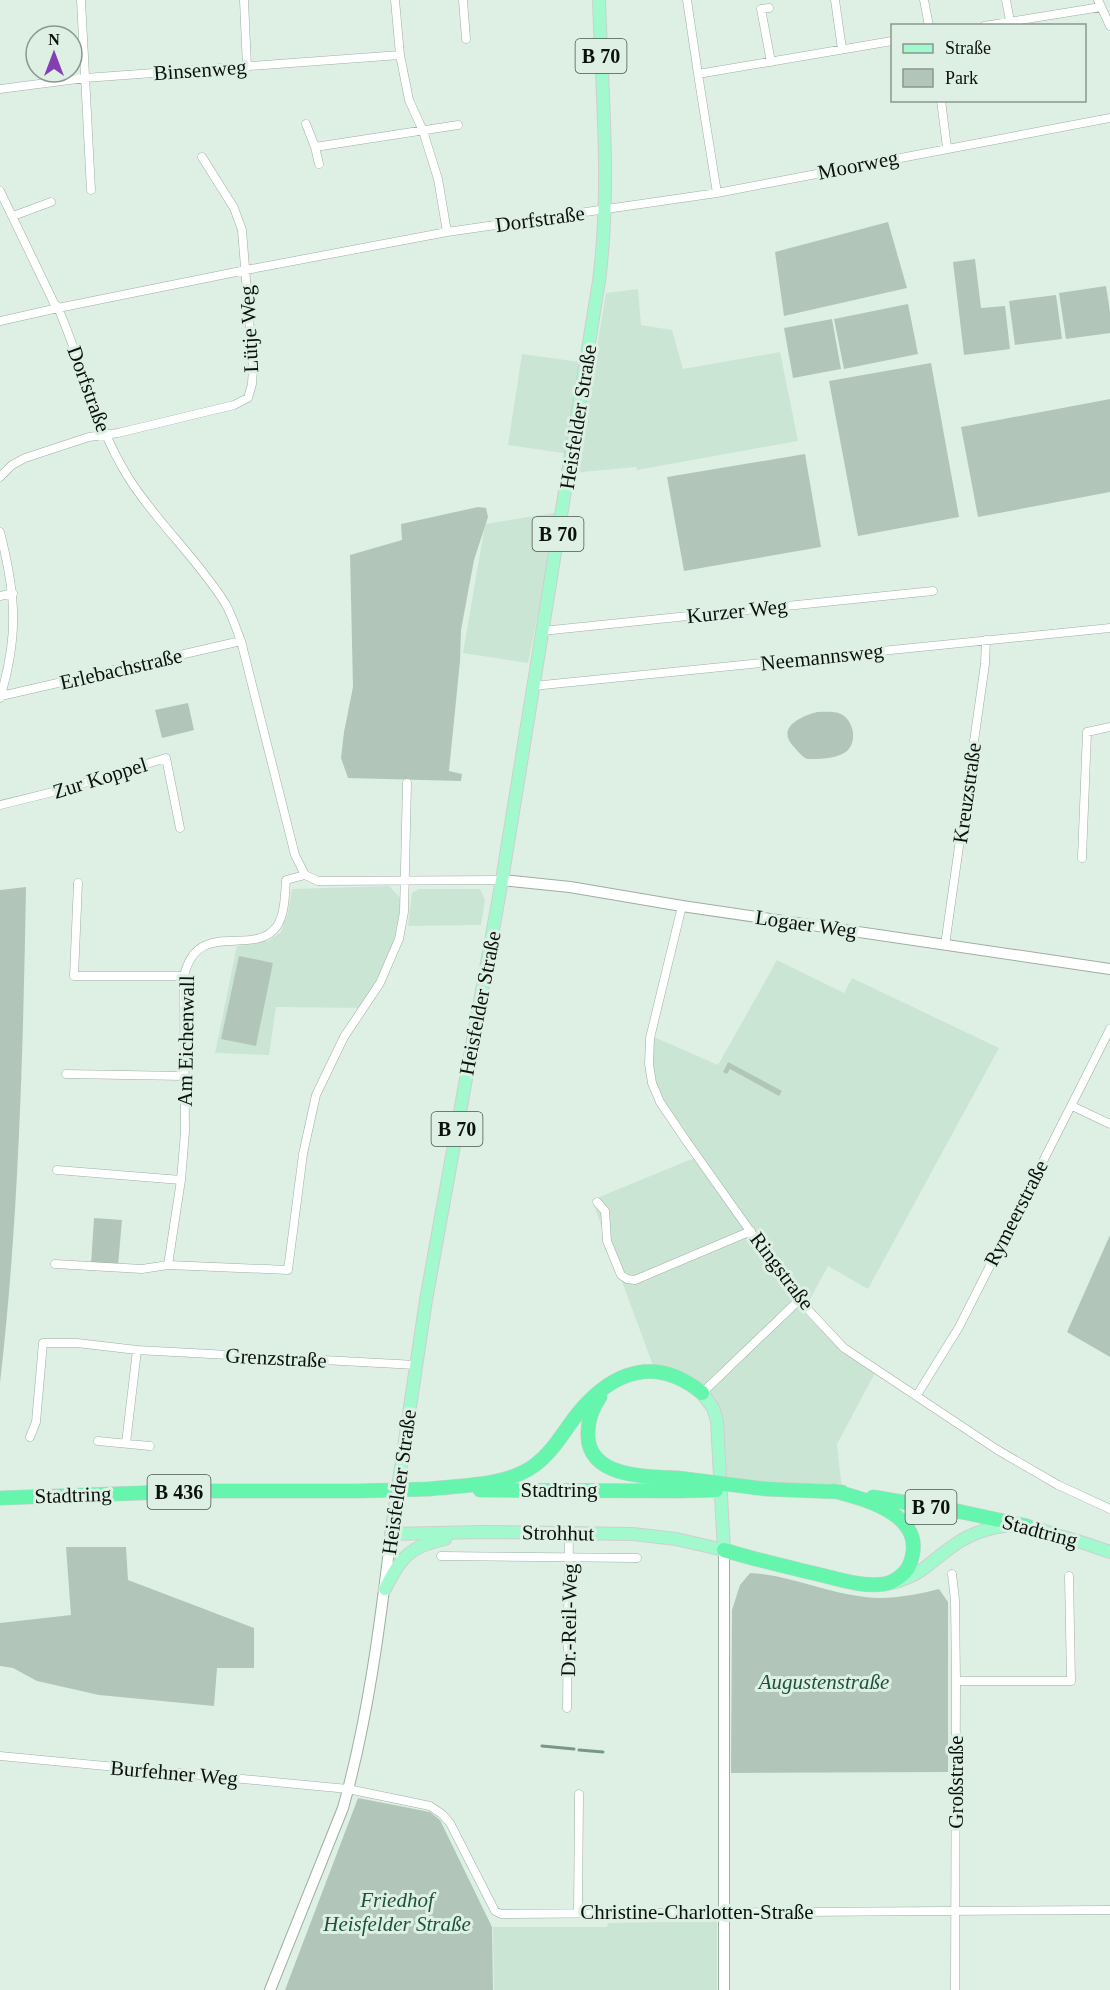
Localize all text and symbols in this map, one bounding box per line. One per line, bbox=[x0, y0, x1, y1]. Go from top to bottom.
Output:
north arrow bbox=[24, 24, 84, 84]
legend bbox=[891, 24, 1086, 102]
text: N bbox=[48, 31, 60, 48]
text: Straße bbox=[945, 38, 991, 58]
road number: B 70 bbox=[576, 39, 626, 73]
street label: Binsenweg bbox=[153, 55, 248, 85]
text: Park bbox=[945, 68, 978, 88]
street label: Moorweg bbox=[816, 145, 901, 185]
street label: Dorfstraße bbox=[494, 201, 586, 237]
street label: Lütje Weg bbox=[235, 284, 263, 373]
street label: Dorfstraße bbox=[62, 343, 116, 435]
street label: Heisfelder Straße bbox=[555, 343, 601, 491]
road number: B 70 bbox=[532, 517, 584, 551]
street label: Kurzer Weg bbox=[685, 594, 789, 628]
street label: Neemannsweg bbox=[759, 639, 885, 675]
street label: Erlebachstraße bbox=[58, 643, 184, 695]
street label: Kreuzstraße bbox=[948, 741, 986, 845]
street label: Zur Koppel bbox=[50, 752, 150, 804]
street label: Logaer Weg bbox=[754, 905, 859, 943]
street label: Heisfelder Straße bbox=[454, 929, 506, 1077]
street label: Am Eichenwall bbox=[173, 975, 199, 1107]
road number: B 70 bbox=[432, 1112, 482, 1146]
street label: Rymeerstraße bbox=[979, 1156, 1053, 1270]
street label: Ringstraße bbox=[745, 1227, 819, 1315]
street label: Grenzstraße bbox=[225, 1343, 327, 1373]
street label: Heisfelder Straße bbox=[377, 1408, 421, 1556]
road number: B 436 bbox=[148, 1475, 210, 1509]
street label: Stadtring bbox=[521, 1478, 598, 1502]
street label: Stadtring bbox=[34, 1482, 112, 1508]
road number: B 70 bbox=[906, 1490, 956, 1524]
street label: Stadtring bbox=[1000, 1509, 1081, 1553]
street label: Strohhut bbox=[522, 1520, 595, 1546]
street label: Dr.-Reil-Weg bbox=[556, 1563, 582, 1677]
park label: Augustenstraße bbox=[757, 1670, 889, 1694]
street label: Großstraße bbox=[944, 1735, 968, 1829]
street label: Burfehner Weg bbox=[109, 1755, 239, 1791]
park label: Friedhof Heisfelder Straße bbox=[322, 1888, 471, 1936]
street label: Christine-Charlotten-Straße bbox=[580, 1900, 814, 1924]

